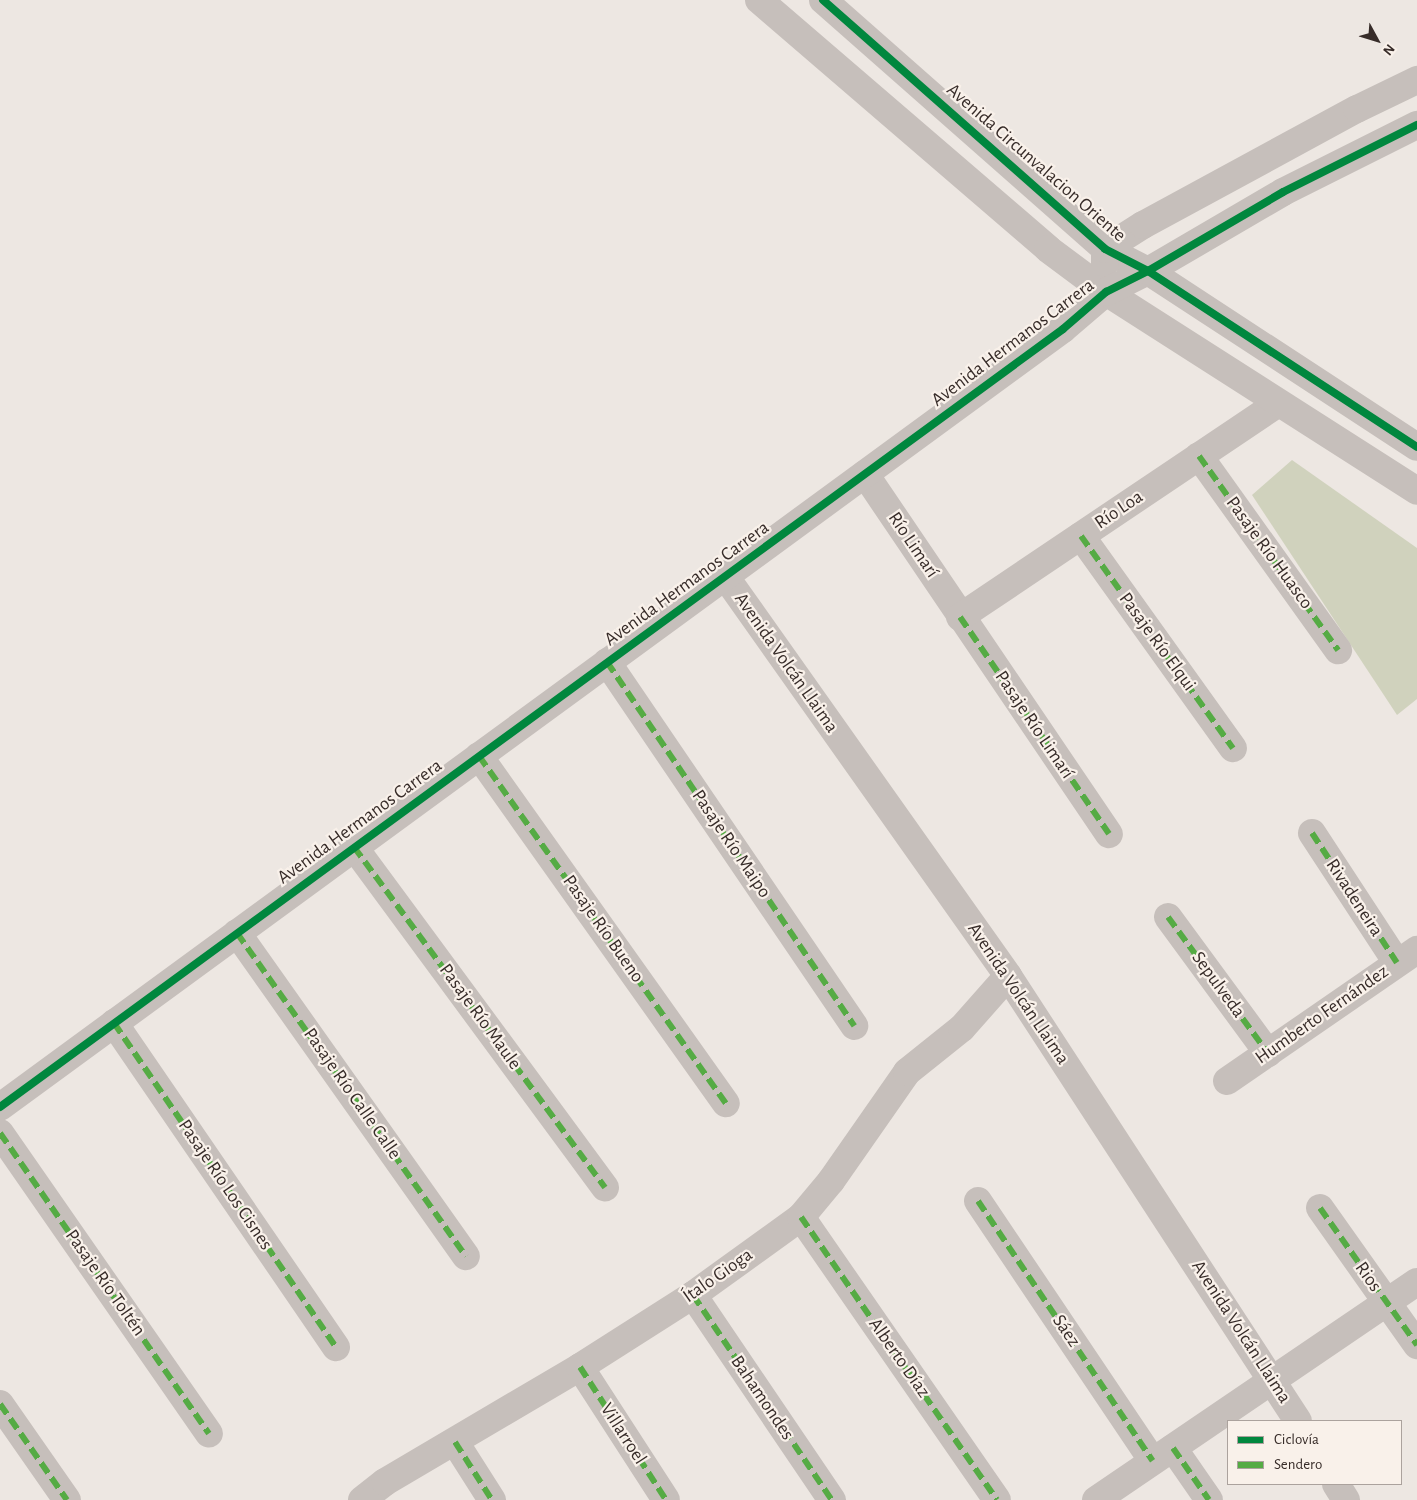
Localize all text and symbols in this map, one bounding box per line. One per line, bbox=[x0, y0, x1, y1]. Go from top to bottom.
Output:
north arrow bbox=[1352, 15, 1402, 65]
text: N bbox=[1380, 41, 1397, 58]
street label: Avenida Circunvalacion Oriente bbox=[942, 79, 1130, 247]
street label: Avenida Hermanos Carrera bbox=[927, 274, 1099, 412]
street label: Río Loa bbox=[1091, 486, 1147, 534]
street label: Pasaje Río Huasco bbox=[1221, 492, 1317, 614]
street label: Río Limarí bbox=[883, 508, 943, 582]
street label: Avenida Hermanos Carrera bbox=[600, 517, 774, 651]
street label: Pasaje Río Elqui bbox=[1114, 588, 1200, 696]
street label: Avenida Volcán Llaima bbox=[729, 589, 843, 737]
street label: Pasaje Río Limarí bbox=[989, 667, 1079, 783]
street label: Avenida Hermanos Carrera bbox=[273, 755, 447, 889]
street label: Pasaje Río Maipo bbox=[686, 786, 776, 902]
street label: Rivadeneira bbox=[1320, 855, 1388, 941]
street label: Pasaje Río Bueno bbox=[557, 871, 649, 987]
street label: Avenida Volcán Llaima bbox=[962, 919, 1074, 1069]
street label: Sepulveda bbox=[1186, 947, 1250, 1023]
street label: Pasaje Río Maule bbox=[434, 960, 526, 1074]
street label: Humberto Fernández bbox=[1251, 960, 1393, 1070]
street label: Pasaje Río Calle Calle bbox=[298, 1024, 406, 1164]
street label: Pasaje Río Los Cisnes bbox=[173, 1115, 277, 1255]
street label: Pasaje Río Toltén bbox=[60, 1225, 150, 1341]
street label: Ítalo Gioga bbox=[679, 1244, 757, 1308]
street label: Avenida Volcán Llaima bbox=[1186, 1256, 1296, 1408]
street label: Rios bbox=[1350, 1258, 1386, 1296]
street label: Sáez bbox=[1047, 1311, 1085, 1351]
street label: Alberto Díaz bbox=[863, 1314, 935, 1402]
street label: Bahamondes bbox=[725, 1351, 799, 1445]
street label: Villarroel bbox=[595, 1399, 651, 1469]
legend bbox=[1227, 1420, 1402, 1485]
text: Ciclovía bbox=[1274, 1432, 1319, 1447]
text: Sendero bbox=[1274, 1457, 1322, 1472]

